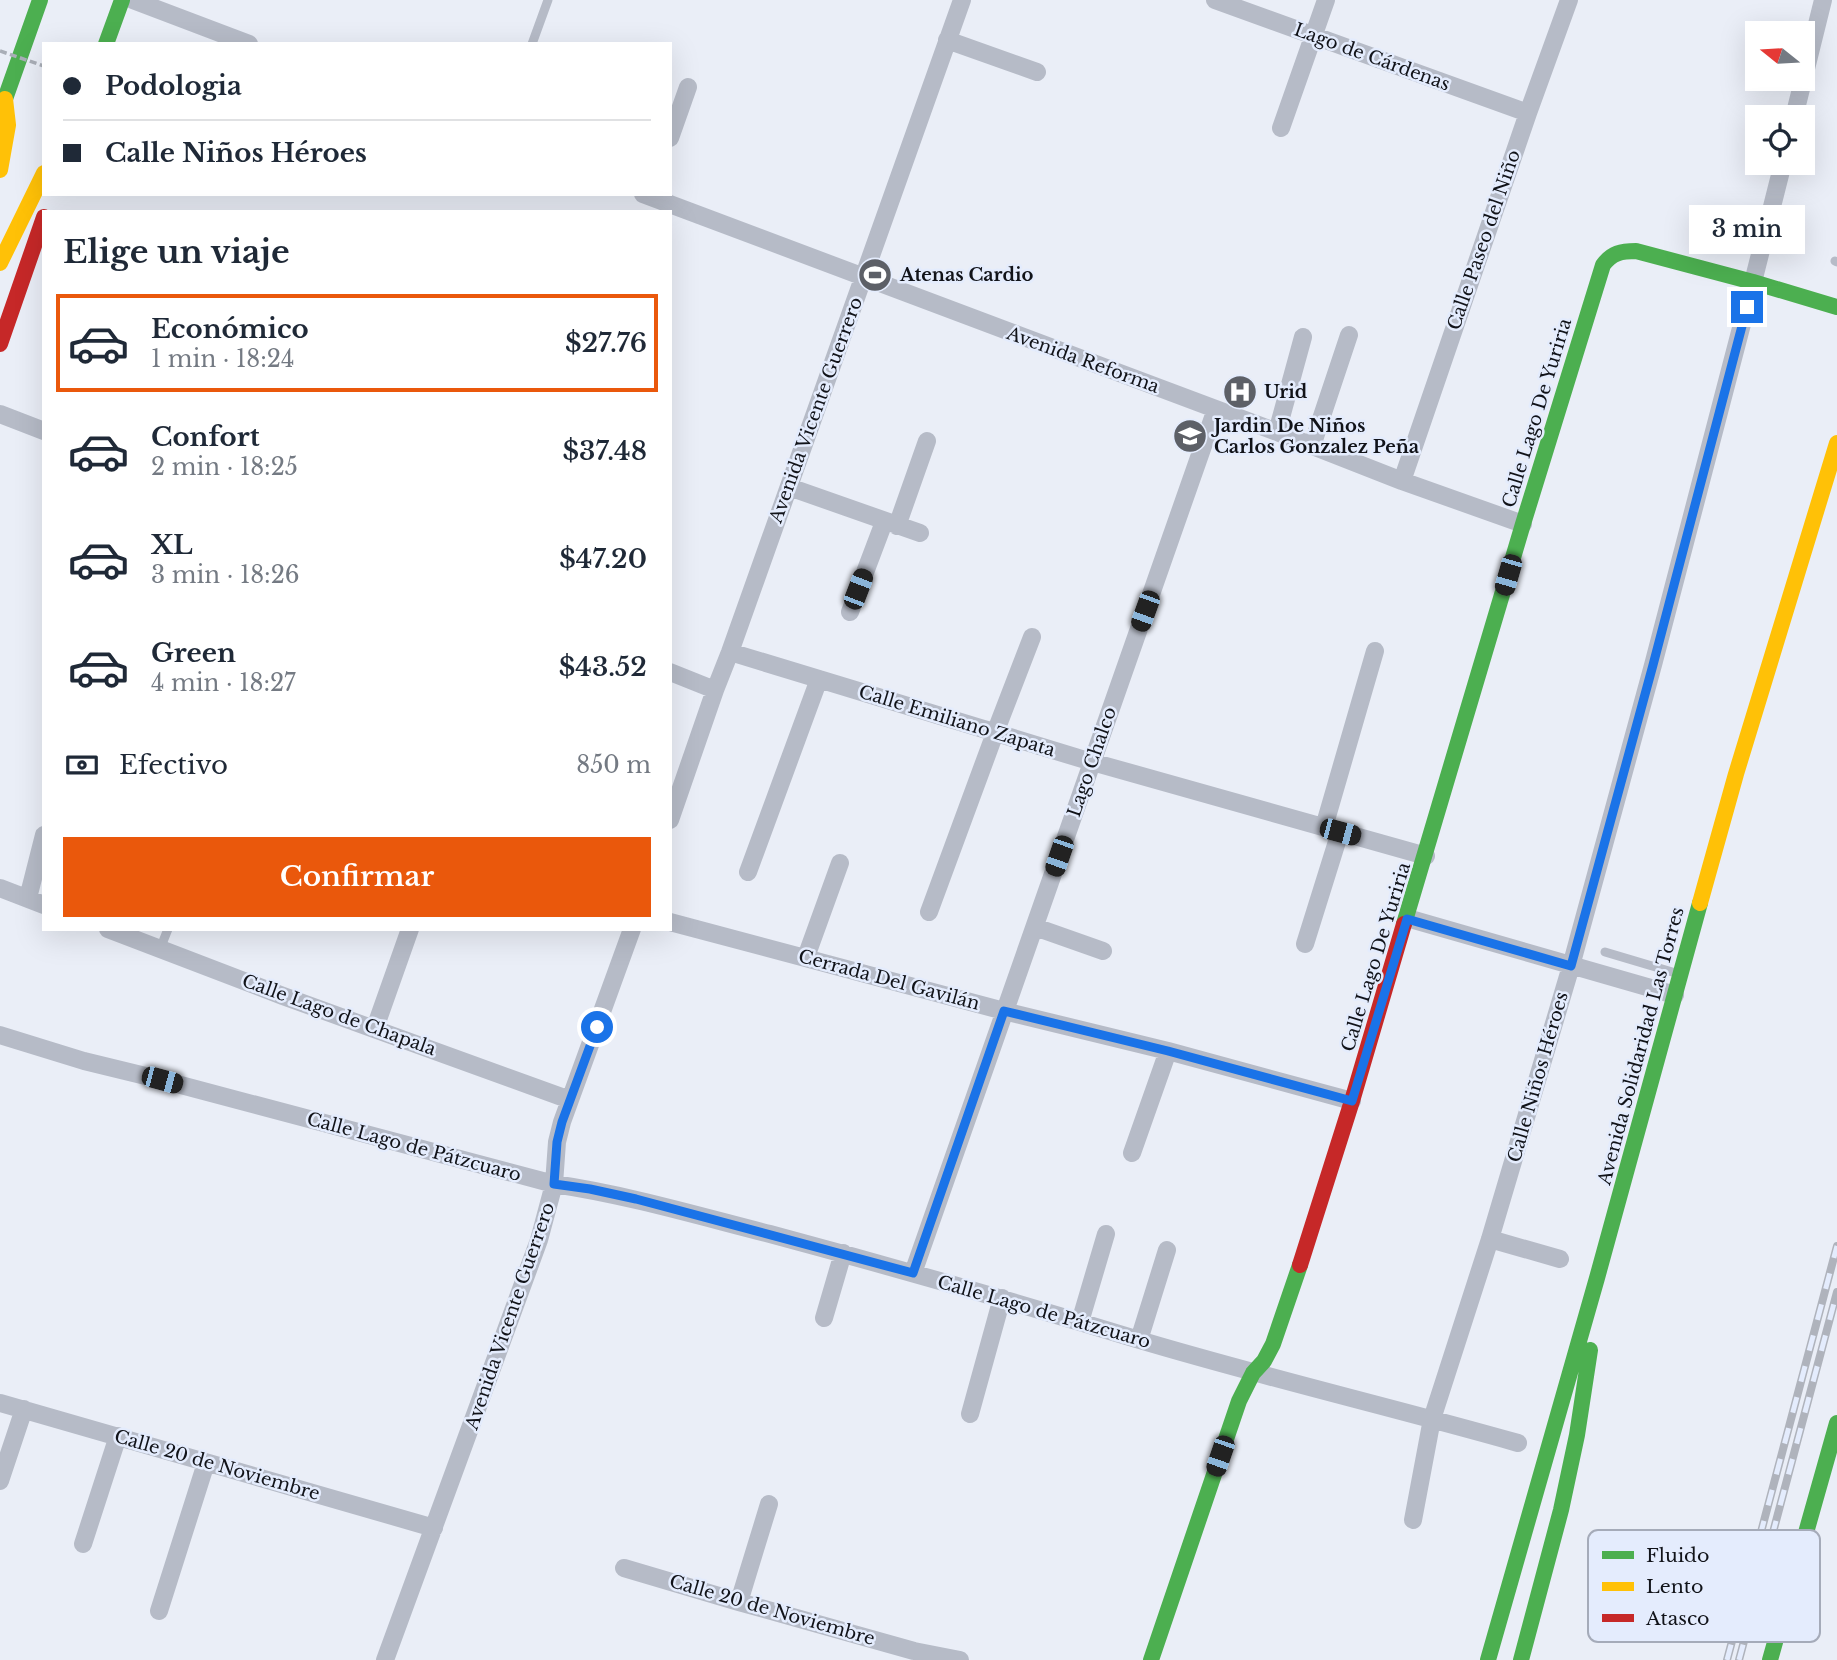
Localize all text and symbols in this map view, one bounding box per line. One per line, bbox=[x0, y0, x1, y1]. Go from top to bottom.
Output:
street label: Lago de Cárdenas bbox=[1291, 19, 1453, 95]
north arrow bbox=[1745, 21, 1815, 91]
map controls bbox=[1745, 21, 1815, 175]
text: Podologia bbox=[105, 70, 242, 102]
button: locate bbox=[1745, 105, 1815, 175]
text: Calle Niños Héroes bbox=[105, 137, 367, 169]
street label: Calle Paseo del Niño bbox=[1443, 147, 1525, 333]
callout: 3 min bbox=[1689, 205, 1805, 254]
text: 3 min bbox=[1712, 215, 1782, 243]
text: Elige un viaje bbox=[63, 232, 290, 272]
sports icon: Atenas Cardio bbox=[856, 256, 894, 294]
place label: Atenas Cardio bbox=[899, 264, 1033, 286]
route end bbox=[1731, 291, 1763, 323]
street label: Avenida Vicente Guerrero bbox=[764, 294, 867, 527]
icon: car bbox=[67, 312, 130, 375]
text: Económico bbox=[151, 313, 309, 345]
street label: Calle Lago De Yuriria bbox=[1498, 316, 1576, 510]
street label: Avenida Reforma bbox=[1003, 322, 1162, 398]
text: $27.76 bbox=[565, 327, 647, 359]
text: 1 min · 18:24 bbox=[151, 345, 294, 373]
hospital icon: Urid bbox=[1221, 373, 1259, 411]
place label: Urid bbox=[1264, 381, 1308, 403]
place label: Jardin De Niños Carlos Gonzalez Peña bbox=[1210, 415, 1420, 458]
school or university icon: Jardin De Niños Carlos Gonzalez Peña bbox=[1171, 417, 1209, 455]
icon: car bbox=[67, 420, 130, 483]
text: Confort bbox=[151, 421, 260, 453]
text: $37.48 bbox=[563, 435, 647, 467]
text: 2 min · 18:25 bbox=[151, 453, 298, 481]
icon: car bbox=[67, 528, 130, 591]
text: XL bbox=[151, 529, 193, 561]
text: $47.20 bbox=[559, 543, 647, 575]
car bbox=[1493, 552, 1524, 598]
text: 3 min · 18:26 bbox=[151, 561, 300, 589]
car bbox=[841, 566, 876, 612]
car bbox=[1128, 588, 1163, 634]
icon: car bbox=[67, 636, 130, 699]
text: Green bbox=[151, 637, 236, 669]
text: $43.52 bbox=[559, 651, 647, 683]
text: 4 min · 18:27 bbox=[151, 669, 296, 697]
street label: Calle Emiliano Zapata bbox=[856, 681, 1058, 761]
street label: Lago Chalco bbox=[1063, 704, 1121, 820]
icon: cash bbox=[63, 746, 101, 784]
text: Efectivo bbox=[119, 749, 228, 781]
text: 850 m bbox=[576, 751, 651, 779]
car bbox=[1317, 816, 1364, 848]
car bbox=[1043, 833, 1076, 879]
button: Confirmar bbox=[63, 837, 651, 917]
street label: Calle Lago De Yuriria bbox=[1337, 860, 1415, 1054]
street label: Avenida Solidaridad Las Torres bbox=[1593, 905, 1689, 1188]
street label: Cerrada Del Gavilán bbox=[796, 945, 982, 1015]
street label: Calle Lago de Chapala bbox=[239, 970, 439, 1060]
street label: Calle Niños Héroes bbox=[1503, 989, 1573, 1165]
route start bbox=[581, 1011, 613, 1043]
car bbox=[139, 1064, 186, 1096]
street label: Calle Lago de Pátzcuaro bbox=[305, 1108, 523, 1186]
street label: Avenida Vicente Guerrero bbox=[460, 1199, 559, 1433]
street label: Calle Lago de Pátzcuaro bbox=[935, 1271, 1153, 1353]
street label: Calle 20 de Noviembre bbox=[112, 1425, 322, 1505]
car bbox=[1204, 1433, 1237, 1479]
legend bbox=[1588, 1530, 1820, 1642]
text: Fluido bbox=[1646, 1544, 1709, 1567]
street label: Calle 20 de Noviembre bbox=[667, 1570, 877, 1650]
text: Lento bbox=[1646, 1575, 1703, 1598]
text: Atasco bbox=[1645, 1607, 1710, 1630]

